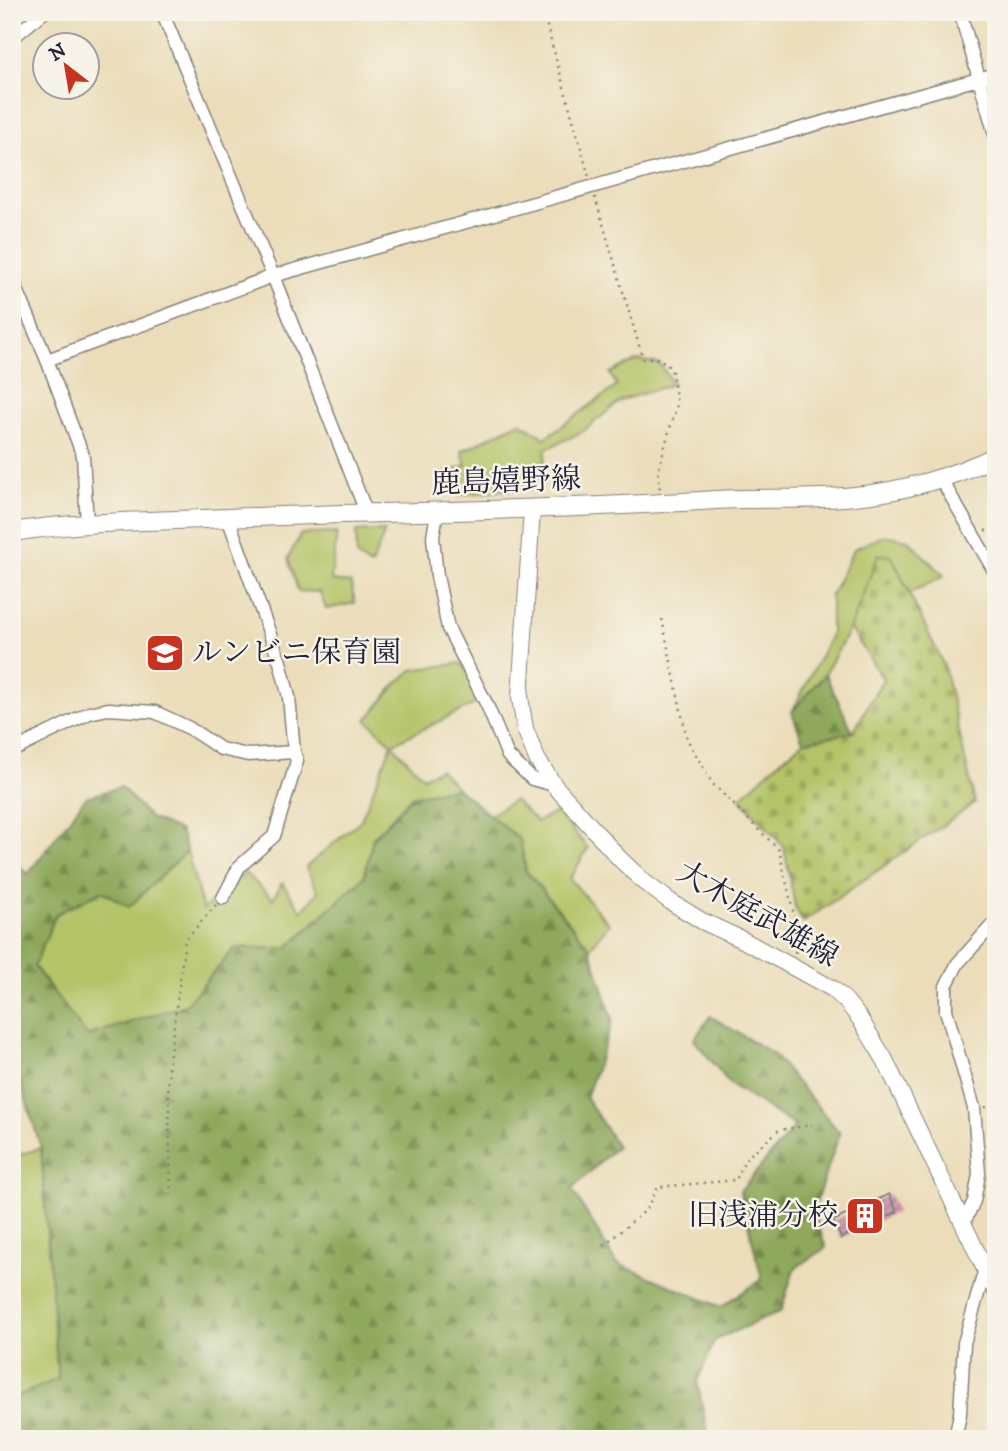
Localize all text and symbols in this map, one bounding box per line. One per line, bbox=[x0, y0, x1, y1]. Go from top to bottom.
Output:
north arrow bbox=[32, 32, 102, 102]
text: N bbox=[45, 39, 71, 67]
street label: 鹿島嬉野線 bbox=[430, 461, 582, 503]
school or university icon: ルンビニ保育園 bbox=[144, 632, 186, 674]
place label: ルンビニ保育園 bbox=[192, 635, 401, 672]
street label: 大木庭武雄線 bbox=[670, 854, 844, 976]
building icon: 旧浅浦分校 bbox=[844, 1195, 886, 1237]
place label: 旧浅浦分校 bbox=[688, 1198, 838, 1235]

